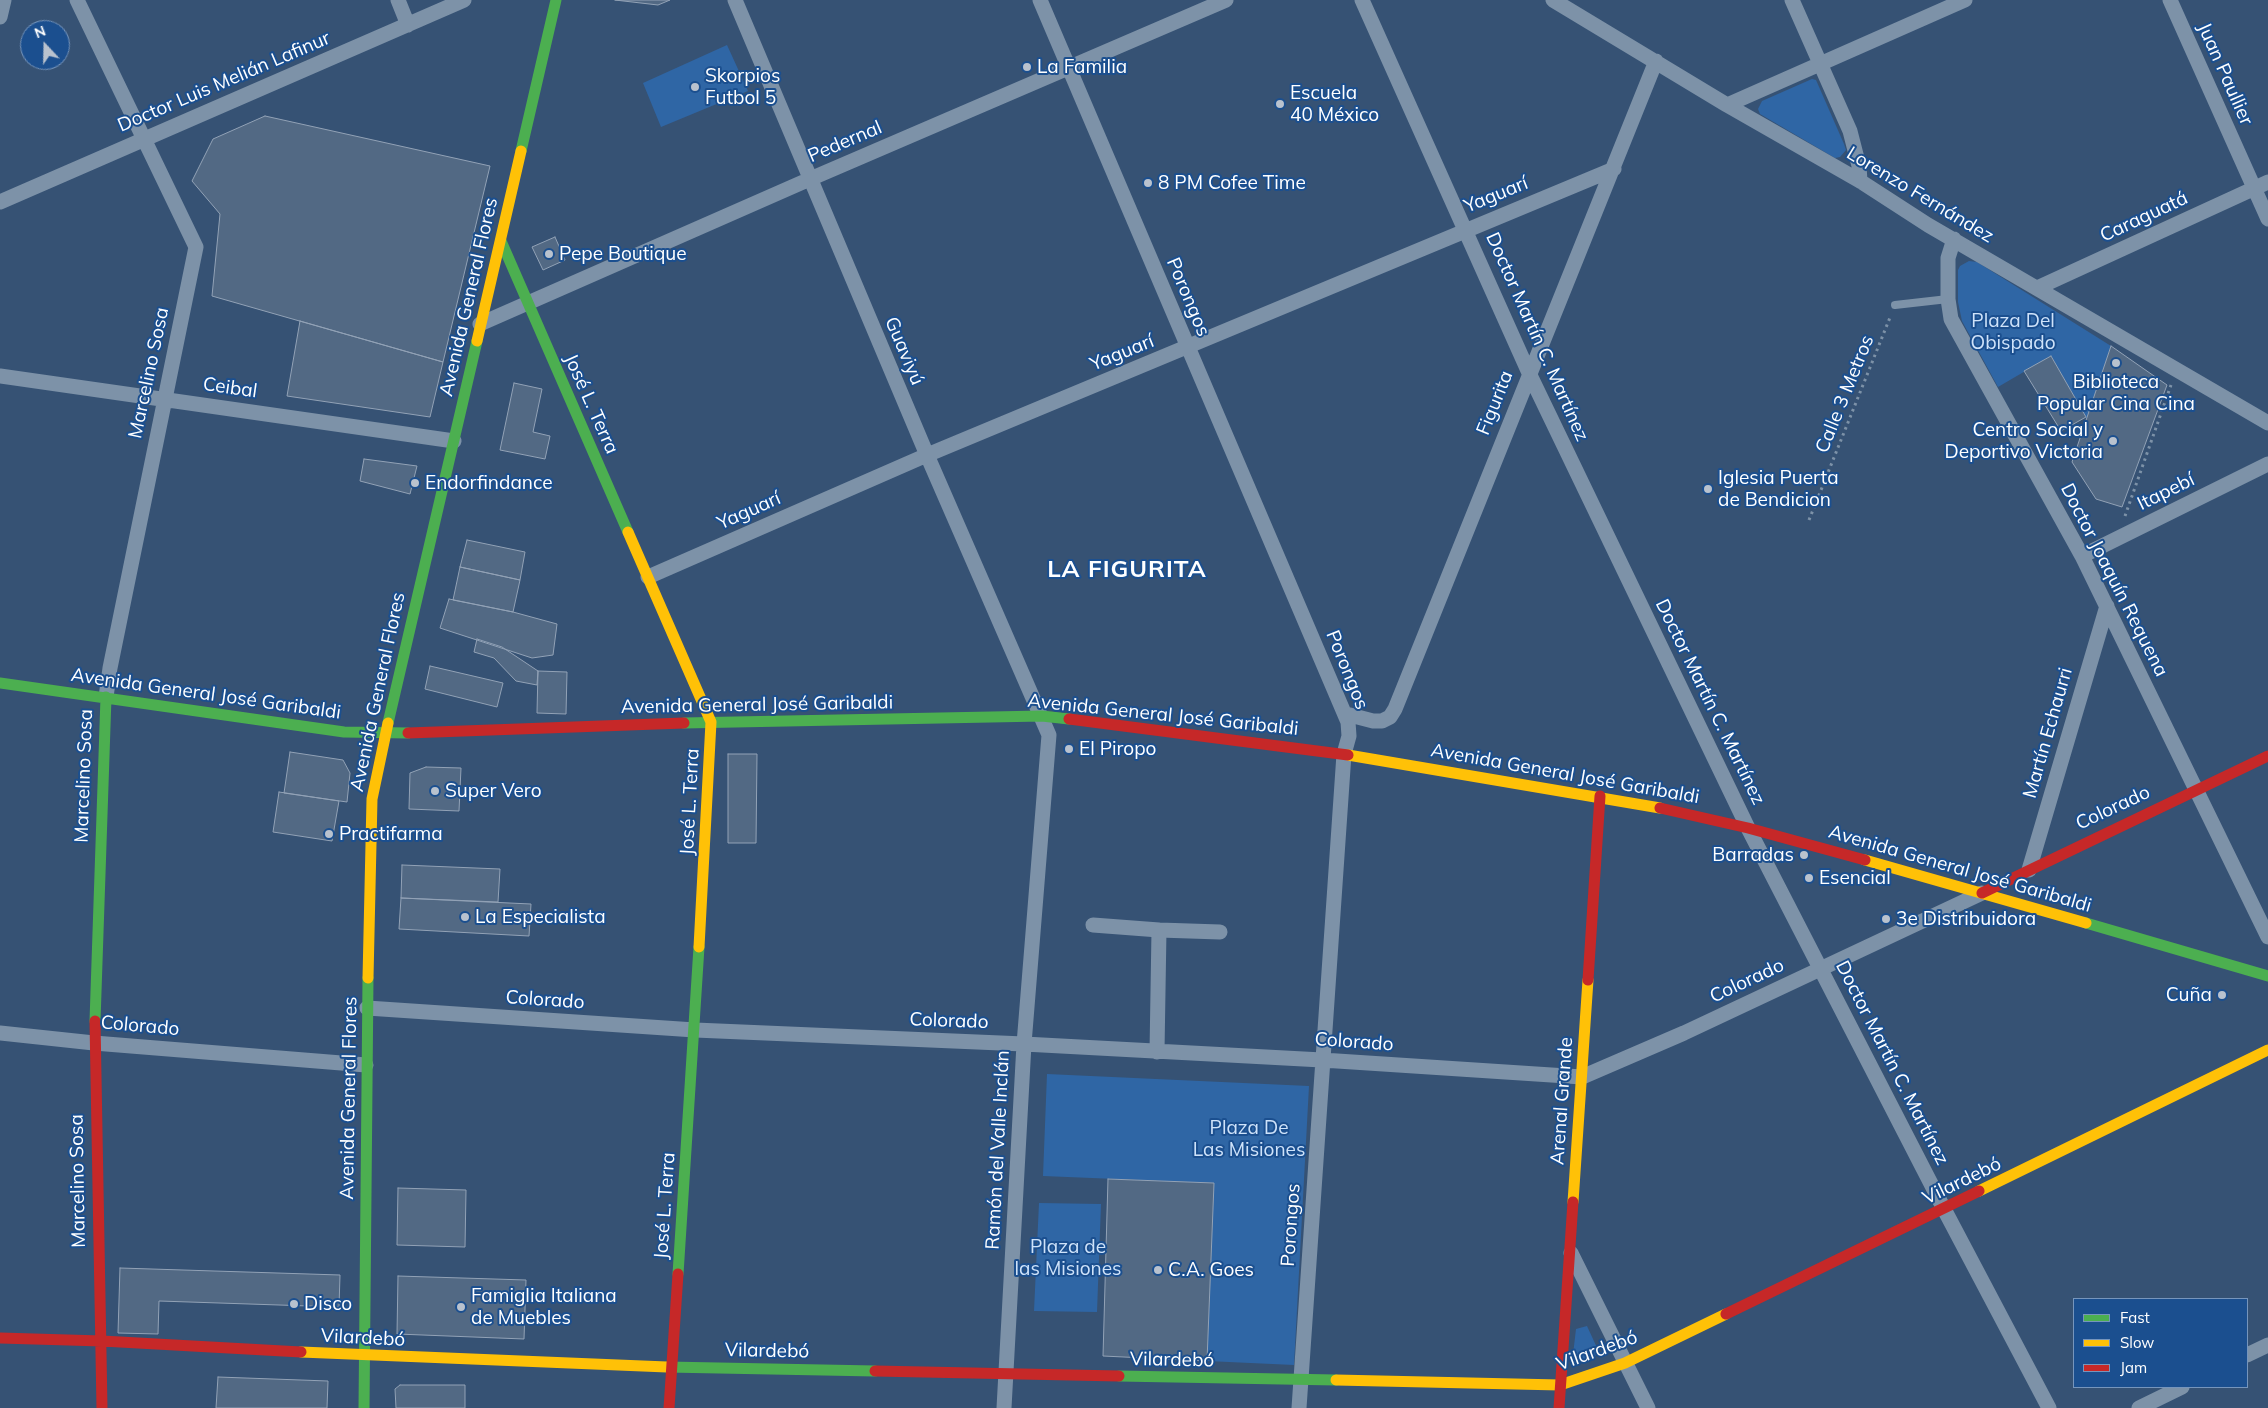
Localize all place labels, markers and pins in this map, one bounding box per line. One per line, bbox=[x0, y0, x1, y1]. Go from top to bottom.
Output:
place label: La Familia bbox=[1037, 56, 1127, 78]
marker: La Familia bbox=[1021, 61, 1033, 73]
place label: Skorpios Futbol 5 bbox=[705, 65, 780, 109]
marker: Skorpios Futbol 5 bbox=[689, 81, 701, 93]
place label: Escuela 40 México bbox=[1290, 82, 1379, 126]
marker: Escuela 40 México bbox=[1274, 98, 1286, 110]
place label: 8 PM Cofee Time bbox=[1158, 172, 1306, 194]
marker: 8 PM Cofee Time bbox=[1142, 177, 1154, 189]
place label: Pepe Boutique bbox=[559, 243, 687, 265]
marker: Pepe Boutique bbox=[543, 248, 555, 260]
marker: Biblioteca Popular Cina Cina bbox=[2110, 357, 2122, 369]
place label: Biblioteca Popular Cina Cina bbox=[2037, 371, 2195, 415]
place label: Centro Social y Deportivo Victoria bbox=[1944, 419, 2103, 463]
marker: Centro Social y Deportivo Victoria bbox=[2107, 435, 2119, 447]
place label: Iglesia Puerta de Bendicion bbox=[1718, 467, 1839, 511]
place label: Endorfindance bbox=[425, 472, 552, 494]
marker: Endorfindance bbox=[409, 477, 421, 489]
marker: Iglesia Puerta de Bendicion bbox=[1702, 483, 1714, 495]
place label: El Piropo bbox=[1079, 738, 1156, 760]
marker: El Piropo bbox=[1063, 743, 1075, 755]
place label: Super Vero bbox=[445, 780, 541, 802]
marker: Super Vero bbox=[429, 785, 441, 797]
place label: Practifarma bbox=[339, 823, 443, 845]
marker: Practifarma bbox=[323, 828, 335, 840]
place label: Barradas bbox=[1712, 844, 1794, 866]
marker: Barradas bbox=[1798, 849, 1810, 861]
place label: Esencial bbox=[1819, 867, 1891, 889]
marker: Esencial bbox=[1803, 872, 1815, 884]
place label: La Especialista bbox=[475, 906, 606, 928]
place label: 3e Distribuidora bbox=[1896, 908, 2036, 930]
marker: La Especialista bbox=[459, 911, 471, 923]
marker: 3e Distribuidora bbox=[1880, 913, 1892, 925]
place label: Cuña bbox=[2166, 984, 2212, 1006]
marker: Cuña bbox=[2216, 989, 2228, 1001]
place label: C.A. Goes bbox=[1168, 1259, 1254, 1281]
marker: C.A. Goes bbox=[1152, 1264, 1164, 1276]
place label: Famiglia Italiana de Muebles bbox=[471, 1285, 617, 1329]
place label: Disco bbox=[304, 1293, 352, 1315]
marker: Disco bbox=[288, 1298, 300, 1310]
marker: Famiglia Italiana de Muebles bbox=[455, 1301, 467, 1313]

